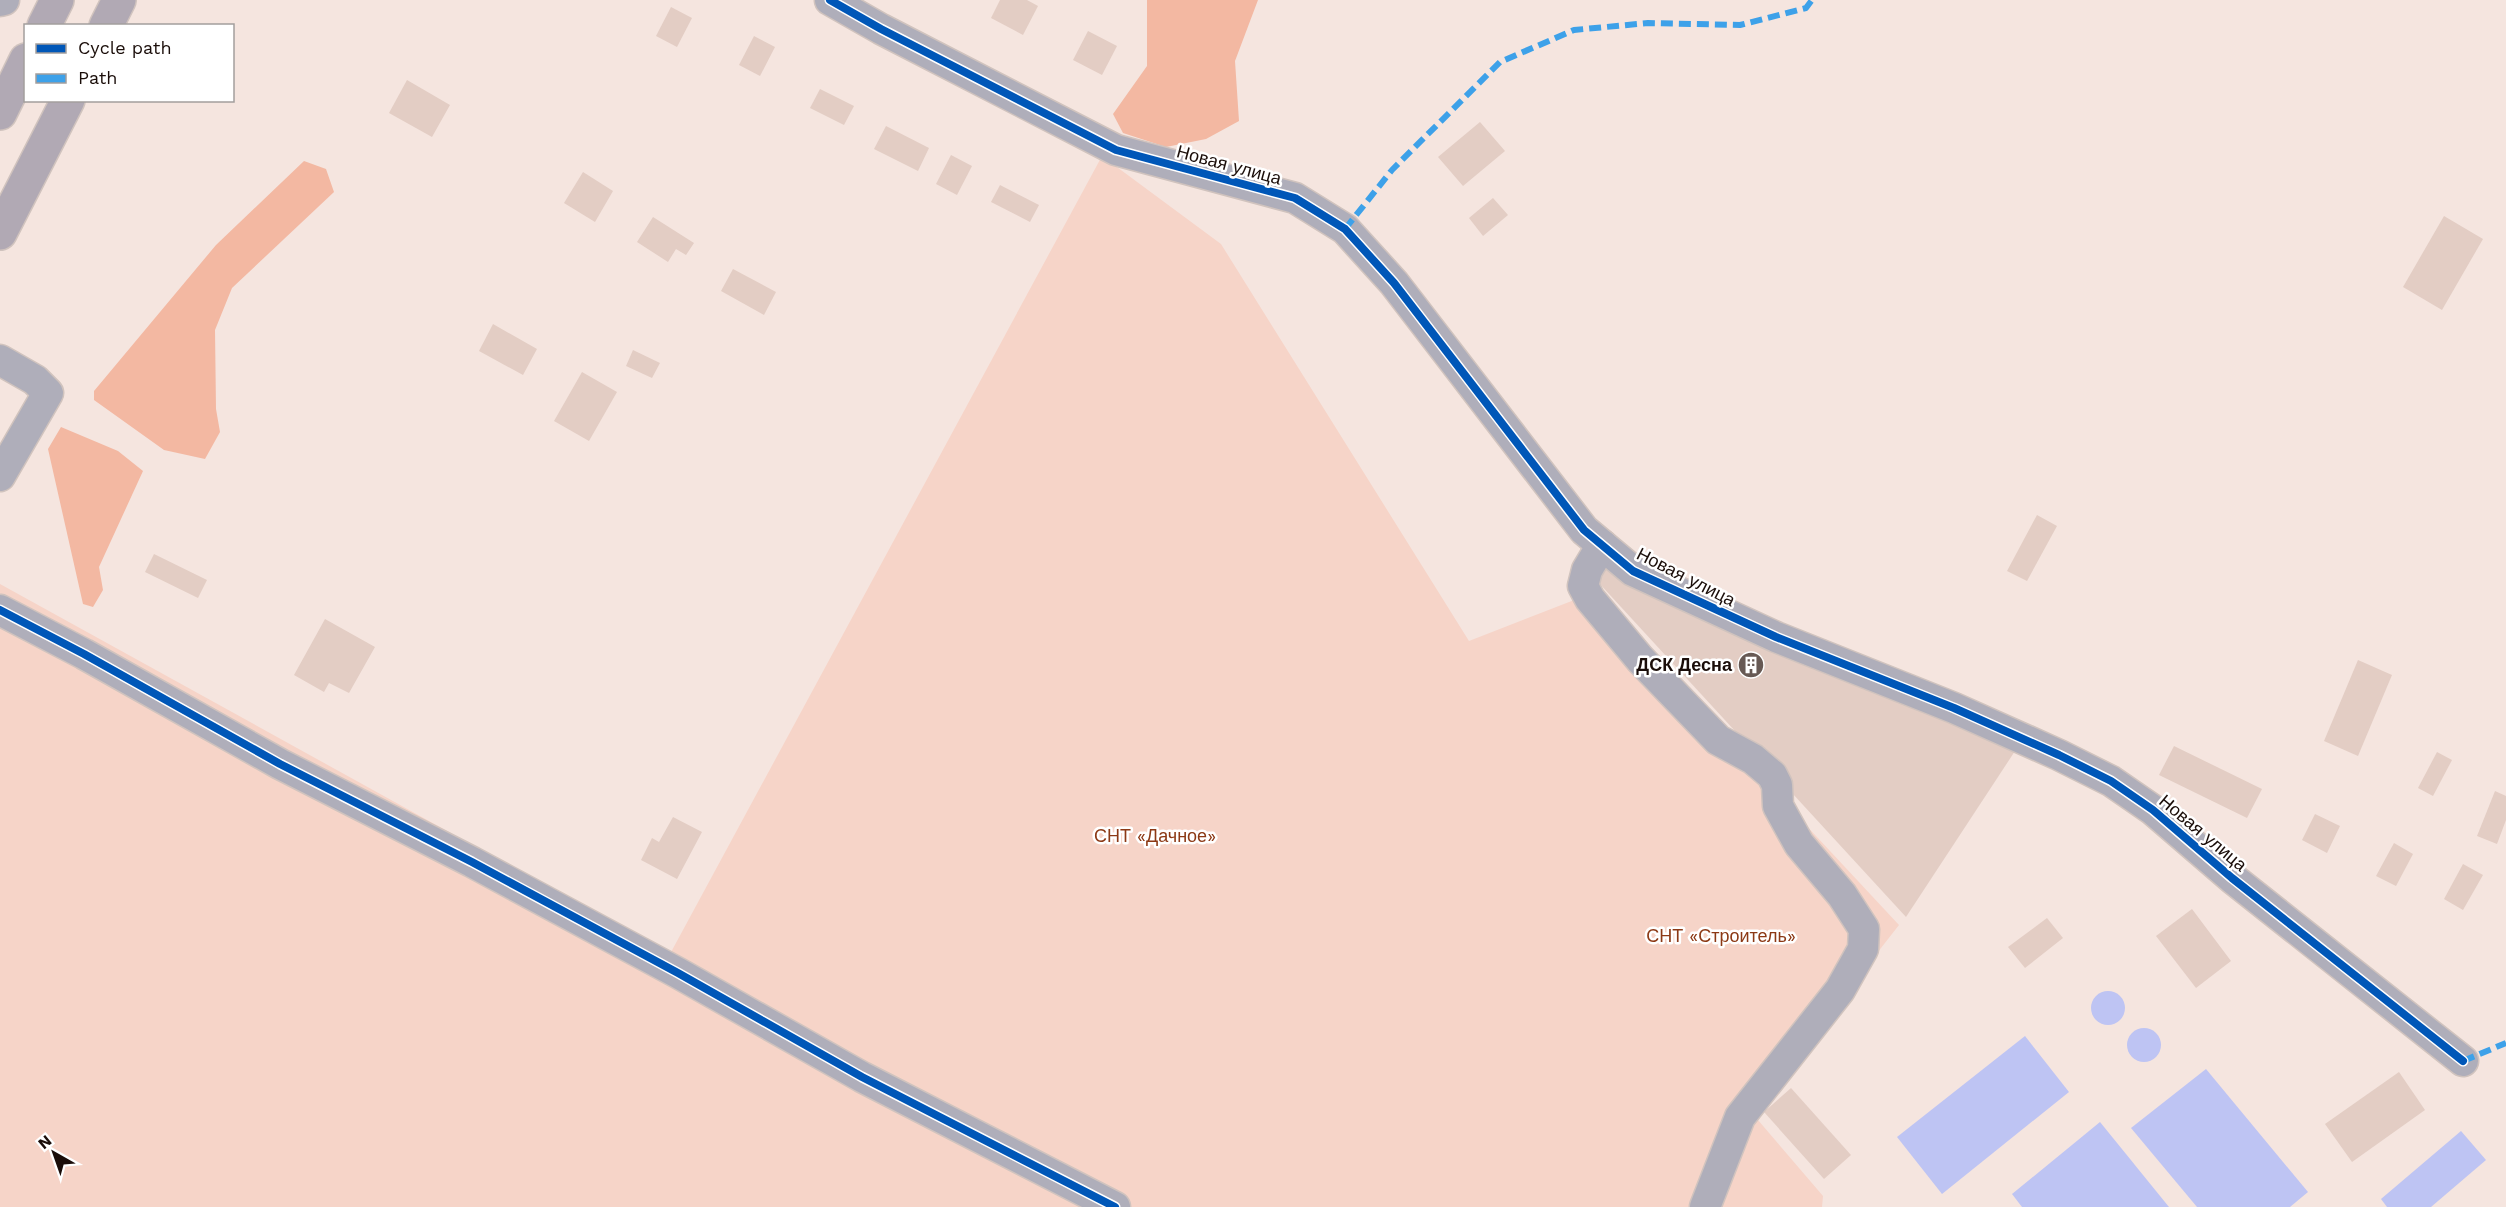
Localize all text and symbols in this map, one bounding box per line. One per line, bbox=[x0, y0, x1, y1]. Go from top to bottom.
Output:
legend bbox=[24, 24, 234, 102]
text: Cycle path bbox=[78, 37, 172, 58]
text: Path bbox=[78, 67, 118, 88]
street label: Новая улица bbox=[1174, 140, 1285, 189]
street label: Новая улица bbox=[1633, 543, 1740, 611]
building icon: ДСК Десна bbox=[1736, 650, 1766, 680]
place label: ДСК Десна bbox=[1636, 654, 1733, 675]
street label: Новая улица bbox=[2155, 790, 2252, 876]
park label: СНТ «Дачное» bbox=[1094, 825, 1216, 846]
park label: СНТ «Строитель» bbox=[1646, 925, 1796, 946]
north arrow bbox=[24, 1123, 84, 1183]
text: N bbox=[34, 1131, 55, 1153]

